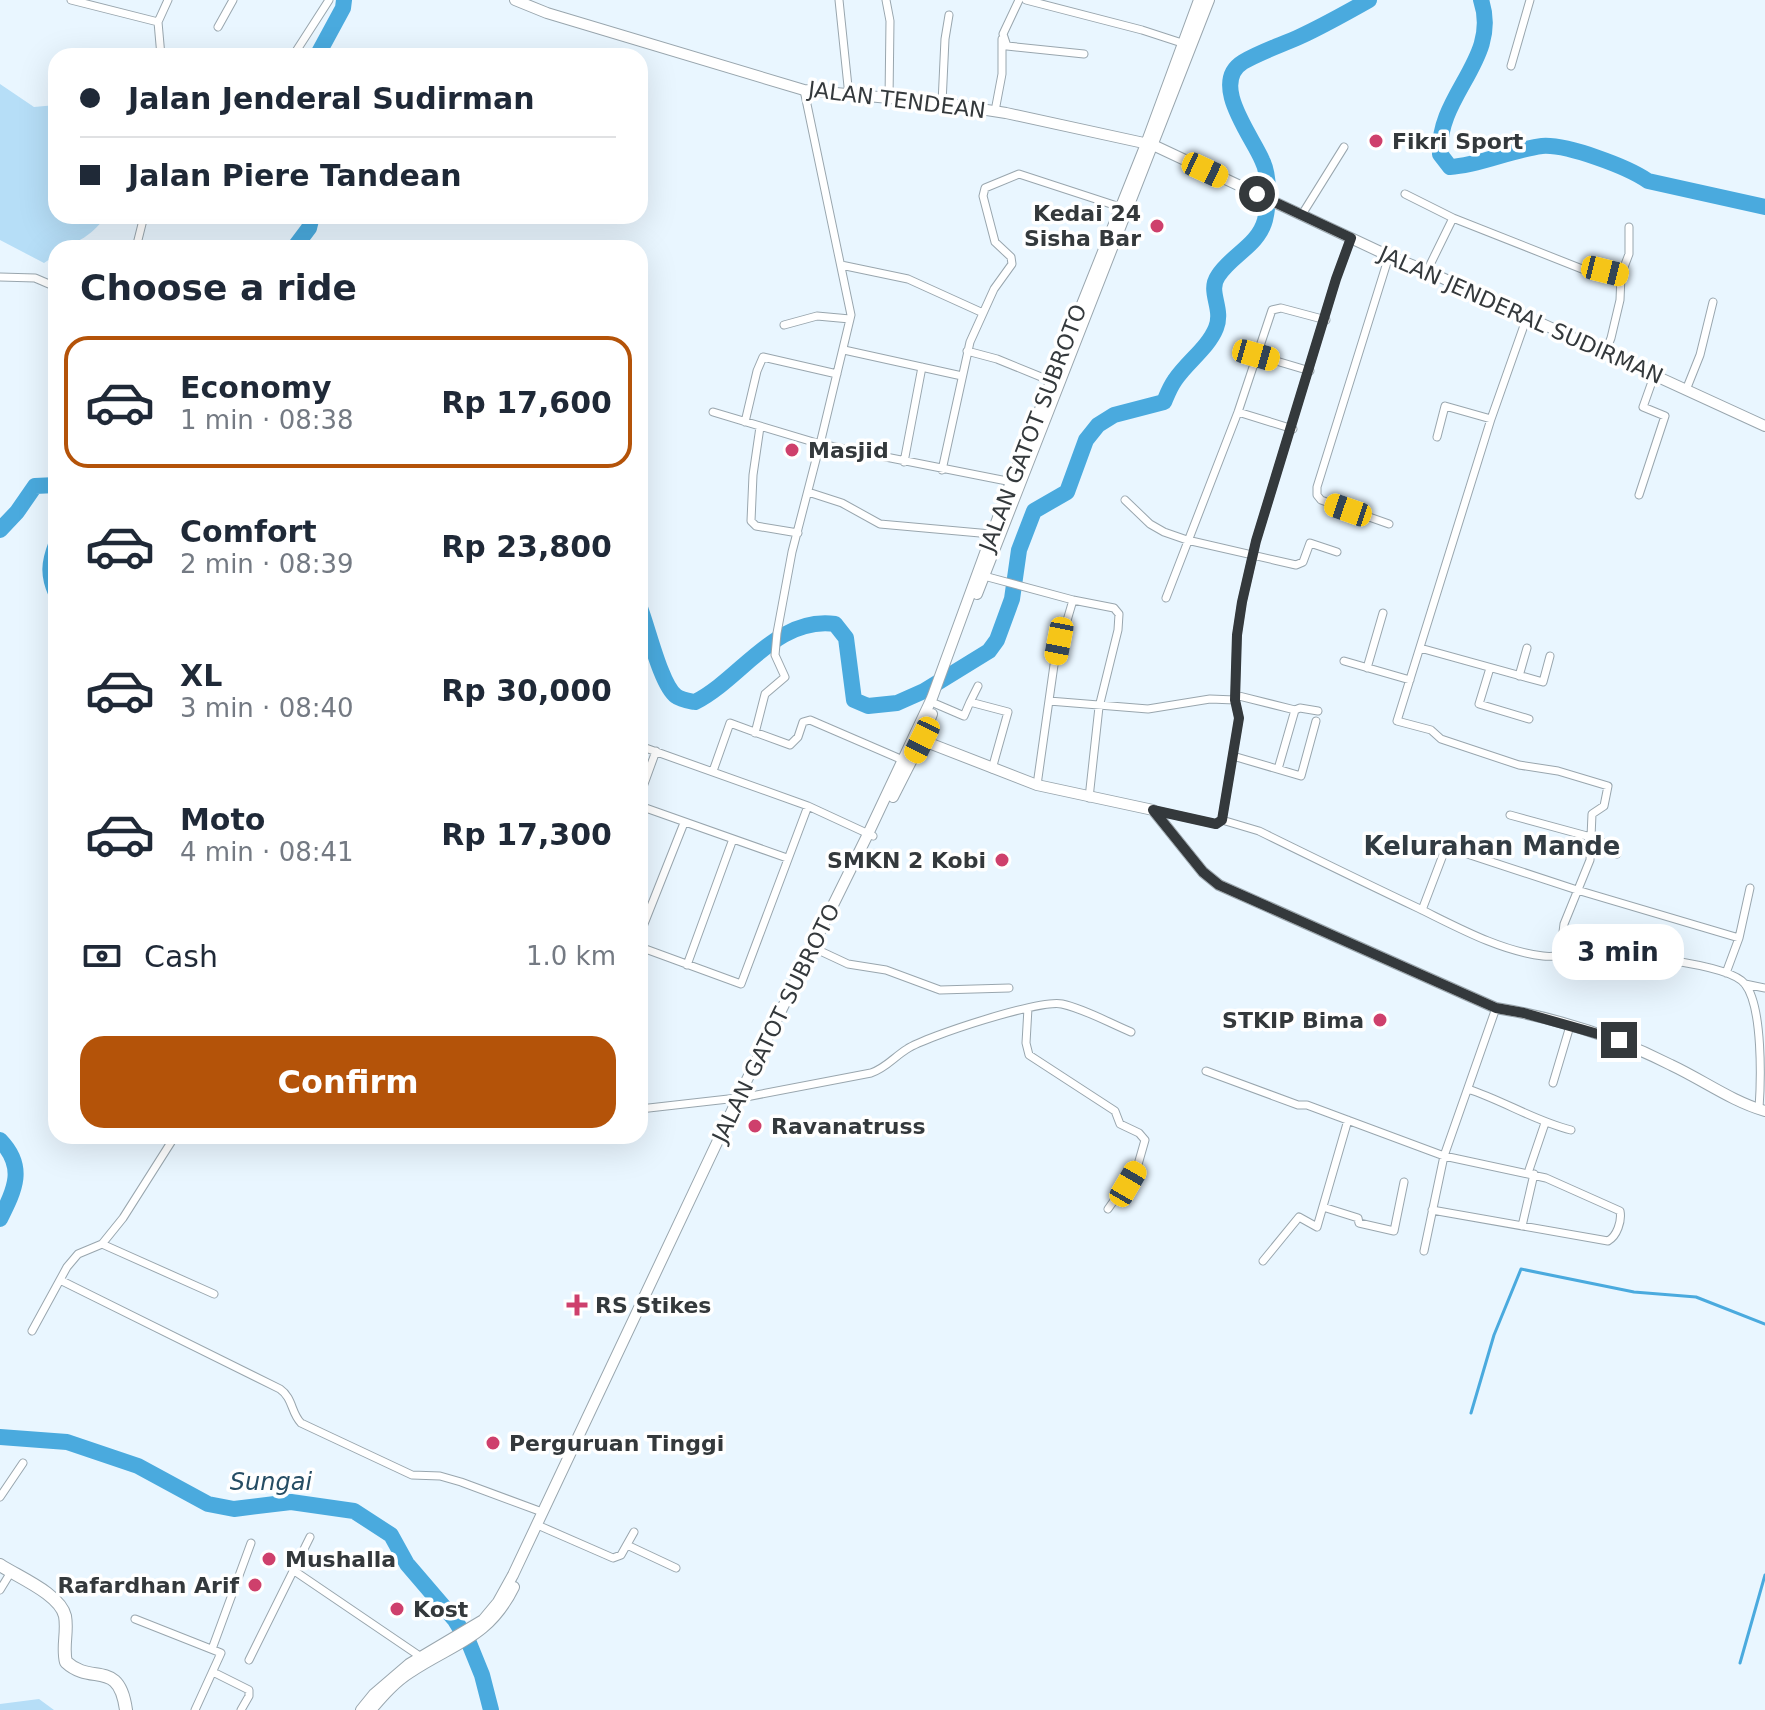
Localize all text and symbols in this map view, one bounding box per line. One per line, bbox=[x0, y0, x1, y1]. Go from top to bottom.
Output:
street label: JALAN TENDEAN bbox=[805, 76, 987, 123]
text: Jalan Jenderal Sudirman bbox=[128, 81, 535, 116]
place label: Fikri Sport bbox=[1392, 129, 1524, 154]
marker: Fikri Sport bbox=[1367, 132, 1385, 150]
car bbox=[1178, 149, 1232, 191]
text: Jalan Piere Tandean bbox=[128, 158, 462, 193]
route start bbox=[1239, 176, 1275, 212]
place label: Kedai 24 Sisha Bar bbox=[1024, 201, 1141, 251]
marker: Kedai 24 Sisha Bar bbox=[1148, 217, 1166, 235]
street label: JALAN JENDERAL SUDIRMAN bbox=[1373, 240, 1667, 389]
car bbox=[1579, 254, 1631, 288]
text: Choose a ride bbox=[80, 267, 357, 308]
street label: JALAN GATOT SUBROTO bbox=[974, 301, 1092, 557]
car bbox=[1230, 337, 1282, 373]
icon: car bbox=[84, 366, 156, 438]
text: Economy bbox=[180, 370, 332, 405]
text: Rp 17,600 bbox=[441, 385, 612, 420]
text: 1 min · 08:38 bbox=[180, 405, 354, 435]
place label: Masjid bbox=[808, 438, 889, 463]
marker: Masjid bbox=[783, 441, 801, 459]
car bbox=[1321, 491, 1375, 529]
icon: car bbox=[84, 510, 156, 582]
text: Comfort bbox=[180, 514, 317, 549]
text: Rp 23,800 bbox=[441, 529, 612, 564]
text: 2 min · 08:39 bbox=[180, 549, 354, 579]
car bbox=[1043, 615, 1075, 667]
icon: car bbox=[84, 654, 156, 726]
text: XL bbox=[180, 658, 222, 693]
text: Rp 30,000 bbox=[441, 673, 612, 708]
text: 3 min · 08:40 bbox=[180, 693, 354, 723]
car bbox=[901, 713, 943, 767]
icon: car bbox=[84, 798, 156, 870]
text: Moto bbox=[180, 802, 265, 837]
text: Rp 17,300 bbox=[441, 817, 612, 852]
district label: Kelurahan Mande bbox=[1364, 831, 1620, 861]
text: 4 min · 08:41 bbox=[180, 837, 354, 867]
place label: SMKN 2 Kobi bbox=[827, 848, 986, 873]
marker: SMKN 2 Kobi bbox=[993, 851, 1011, 869]
street label: JALAN GATOT SUBROTO bbox=[706, 900, 845, 1148]
callout: 3 min bbox=[1553, 924, 1685, 980]
icon: cash bbox=[80, 934, 124, 978]
text: 3 min bbox=[1577, 937, 1659, 967]
text: Cash bbox=[144, 939, 218, 974]
text: 1.0 km bbox=[526, 941, 616, 971]
place label: STKIP Bima bbox=[1222, 1008, 1364, 1033]
marker: STKIP Bima bbox=[1371, 1011, 1389, 1029]
route end bbox=[1601, 1022, 1637, 1058]
button: Confirm bbox=[80, 1036, 616, 1128]
place label: Ravanatruss bbox=[771, 1114, 926, 1139]
marker: Ravanatruss bbox=[746, 1117, 764, 1135]
car bbox=[1106, 1157, 1150, 1211]
place label: RS Stikes bbox=[595, 1293, 711, 1318]
marker: RS Stikes bbox=[566, 1294, 588, 1316]
place label: Perguruan Tinggi bbox=[509, 1431, 724, 1456]
marker: Perguruan Tinggi bbox=[484, 1434, 502, 1452]
water label: Sungai bbox=[230, 1468, 312, 1496]
place label: Mushalla bbox=[285, 1547, 396, 1572]
marker: Mushalla bbox=[260, 1550, 278, 1568]
place label: Rafardhan Arif bbox=[57, 1573, 239, 1598]
marker: Rafardhan Arif bbox=[246, 1576, 264, 1594]
place label: Kost bbox=[413, 1597, 469, 1622]
marker: Kost bbox=[388, 1600, 406, 1618]

